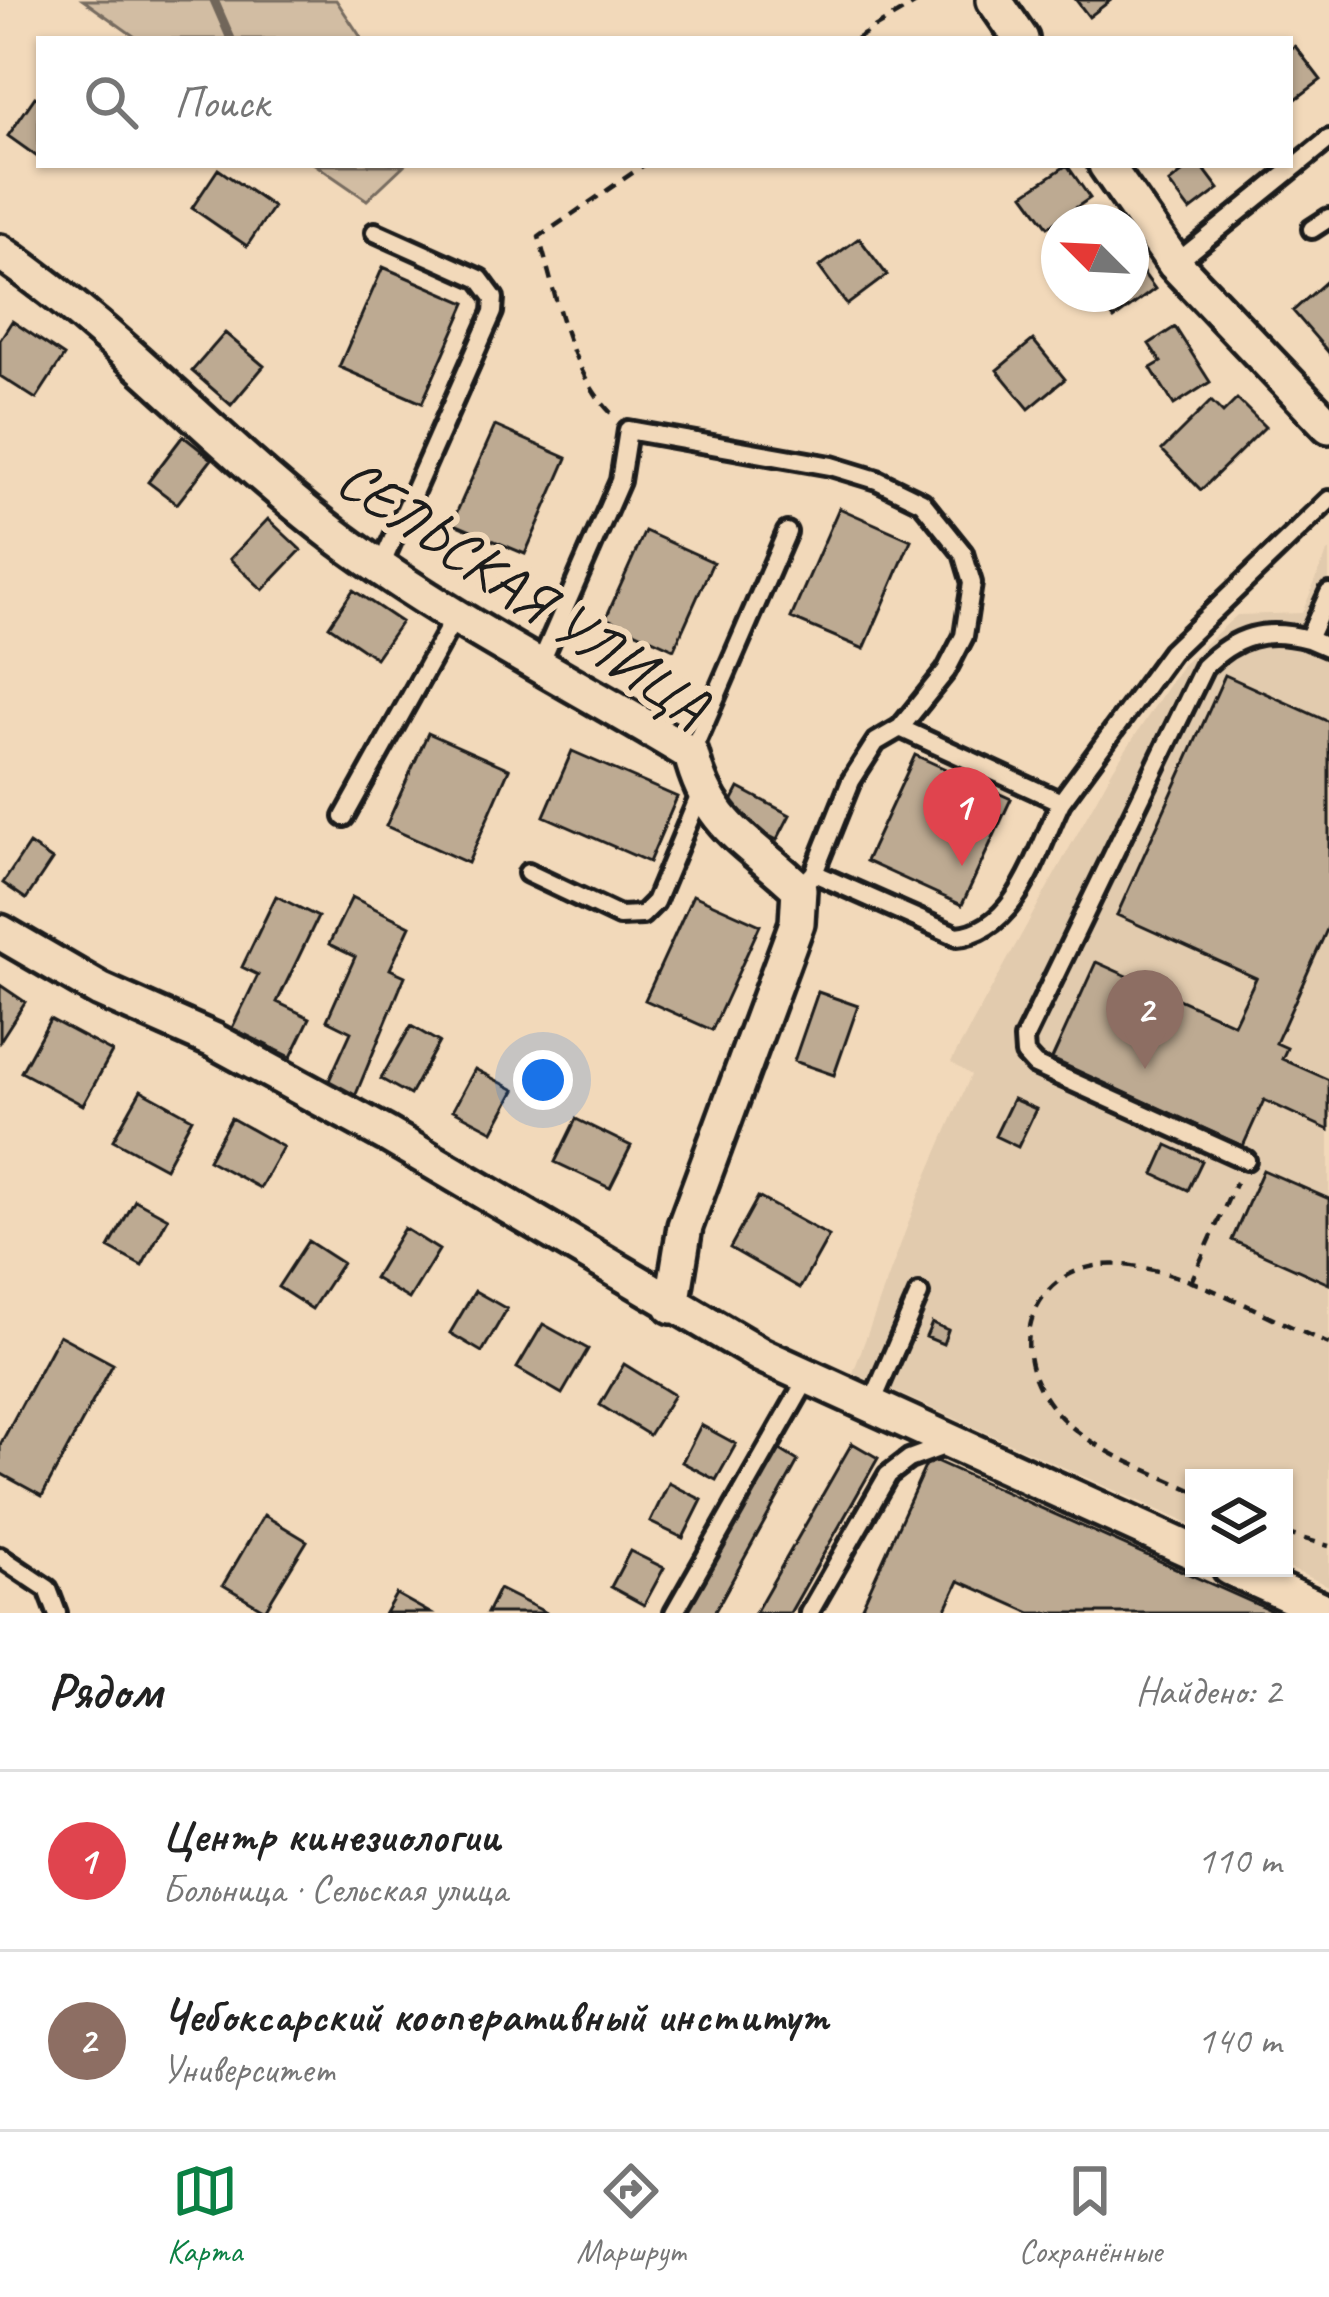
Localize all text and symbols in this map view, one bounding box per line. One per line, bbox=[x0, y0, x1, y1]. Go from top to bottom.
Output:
search box bbox=[36, 36, 1293, 168]
icon: search bbox=[78, 69, 144, 135]
text: Поиск bbox=[174, 74, 269, 131]
north arrow bbox=[1041, 204, 1149, 312]
street label: СЕЛЬСКАЯ УЛИЦА bbox=[323, 440, 725, 745]
pin: 1 bbox=[923, 767, 1001, 866]
pin: 2 bbox=[1106, 970, 1184, 1069]
your location bbox=[513, 1050, 573, 1110]
map controls bbox=[1185, 1469, 1293, 1577]
button: layers bbox=[1185, 1469, 1293, 1577]
text: Рядом bbox=[48, 1659, 162, 1723]
text: Найдено: 2 bbox=[1136, 1667, 1281, 1716]
text: Центр кинезиологии bbox=[162, 1808, 501, 1865]
text: 1 bbox=[78, 1836, 96, 1885]
text: 110 m bbox=[1197, 1836, 1281, 1885]
text: Больница · Сельская улица bbox=[162, 1865, 507, 1914]
text: Чебоксарский кооперативный институт bbox=[162, 1988, 828, 2045]
text: 2 bbox=[78, 2016, 96, 2065]
text: 140 m bbox=[1197, 2016, 1281, 2065]
text: Университет bbox=[162, 2045, 335, 2094]
tab: Карта bbox=[167, 2158, 242, 2272]
tab: Маршрут bbox=[576, 2158, 685, 2272]
tab: Сохранённые bbox=[1019, 2158, 1162, 2272]

